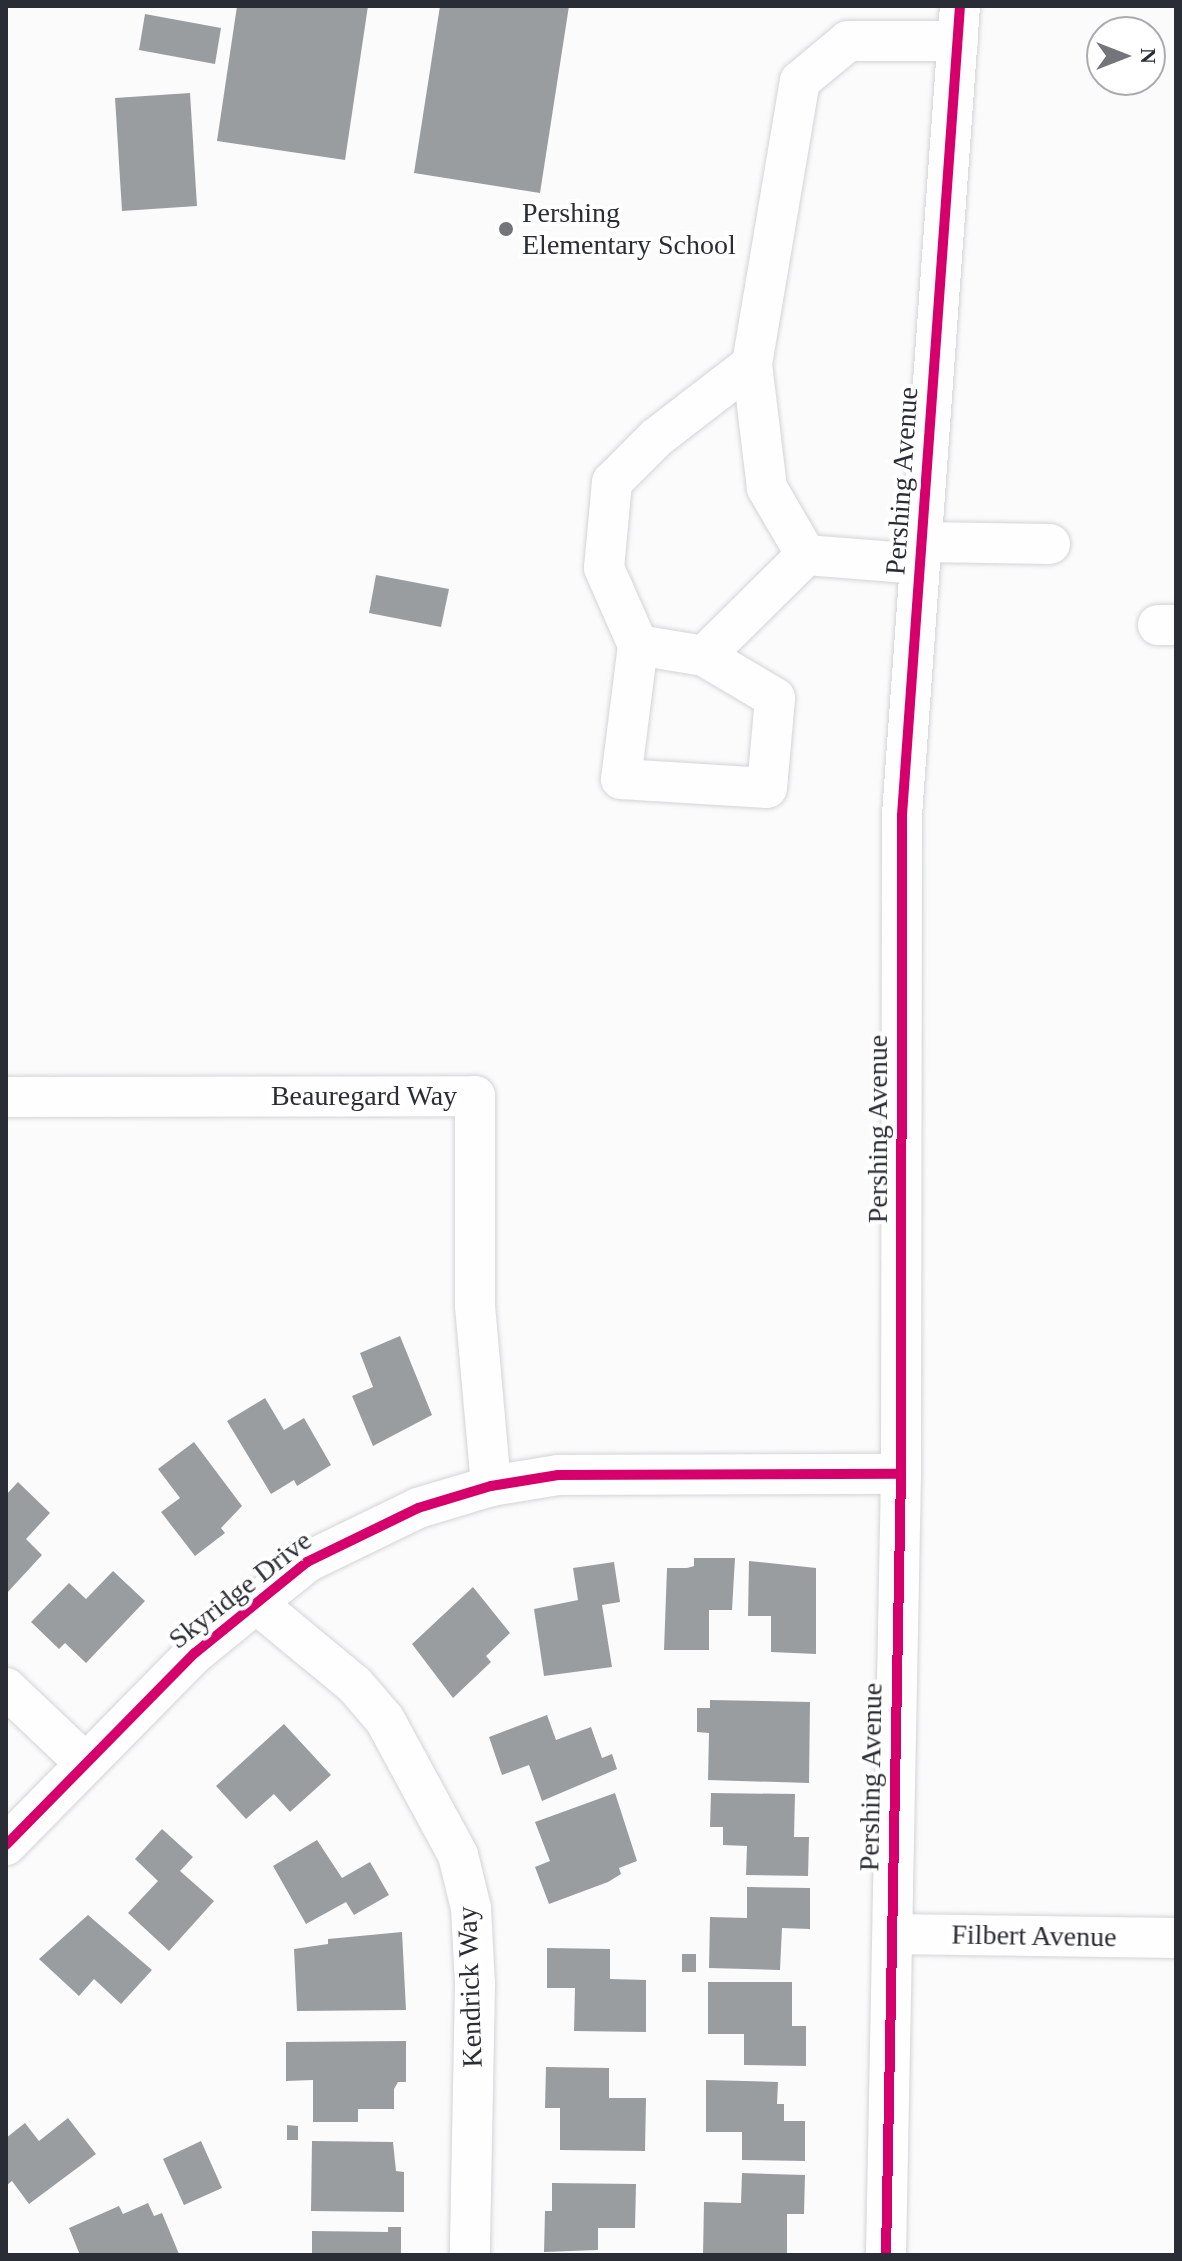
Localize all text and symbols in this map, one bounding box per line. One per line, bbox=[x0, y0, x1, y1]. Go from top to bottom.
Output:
north arrow bbox=[1086, 16, 1166, 96]
text: N bbox=[1136, 48, 1161, 64]
place label: Pershing Elementary School bbox=[522, 196, 736, 262]
marker: Pershing Elementary School bbox=[497, 220, 515, 238]
street label: Pershing Avenue bbox=[879, 385, 925, 577]
street label: Pershing Avenue bbox=[861, 1034, 895, 1224]
street label: Beauregard Way bbox=[271, 1079, 457, 1113]
street label: Skyridge Drive bbox=[162, 1524, 318, 1656]
street label: Pershing Avenue bbox=[853, 1682, 889, 1872]
street label: Kendrick Way bbox=[450, 1906, 490, 2068]
street label: Filbert Avenue bbox=[950, 1918, 1118, 1954]

